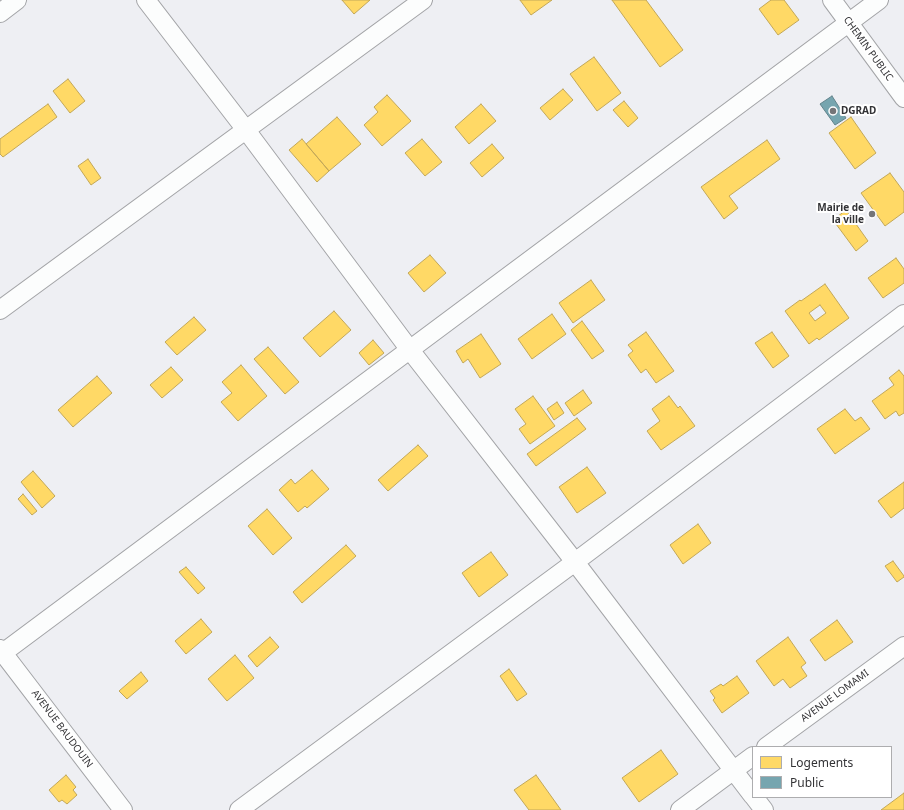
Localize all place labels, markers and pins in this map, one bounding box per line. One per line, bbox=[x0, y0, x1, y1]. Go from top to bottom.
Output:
place label: DGRAD bbox=[841, 105, 876, 117]
marker: DGRAD bbox=[828, 106, 838, 116]
place label: Mairie de la ville bbox=[817, 202, 864, 226]
marker: Mairie de la ville bbox=[867, 209, 877, 219]

